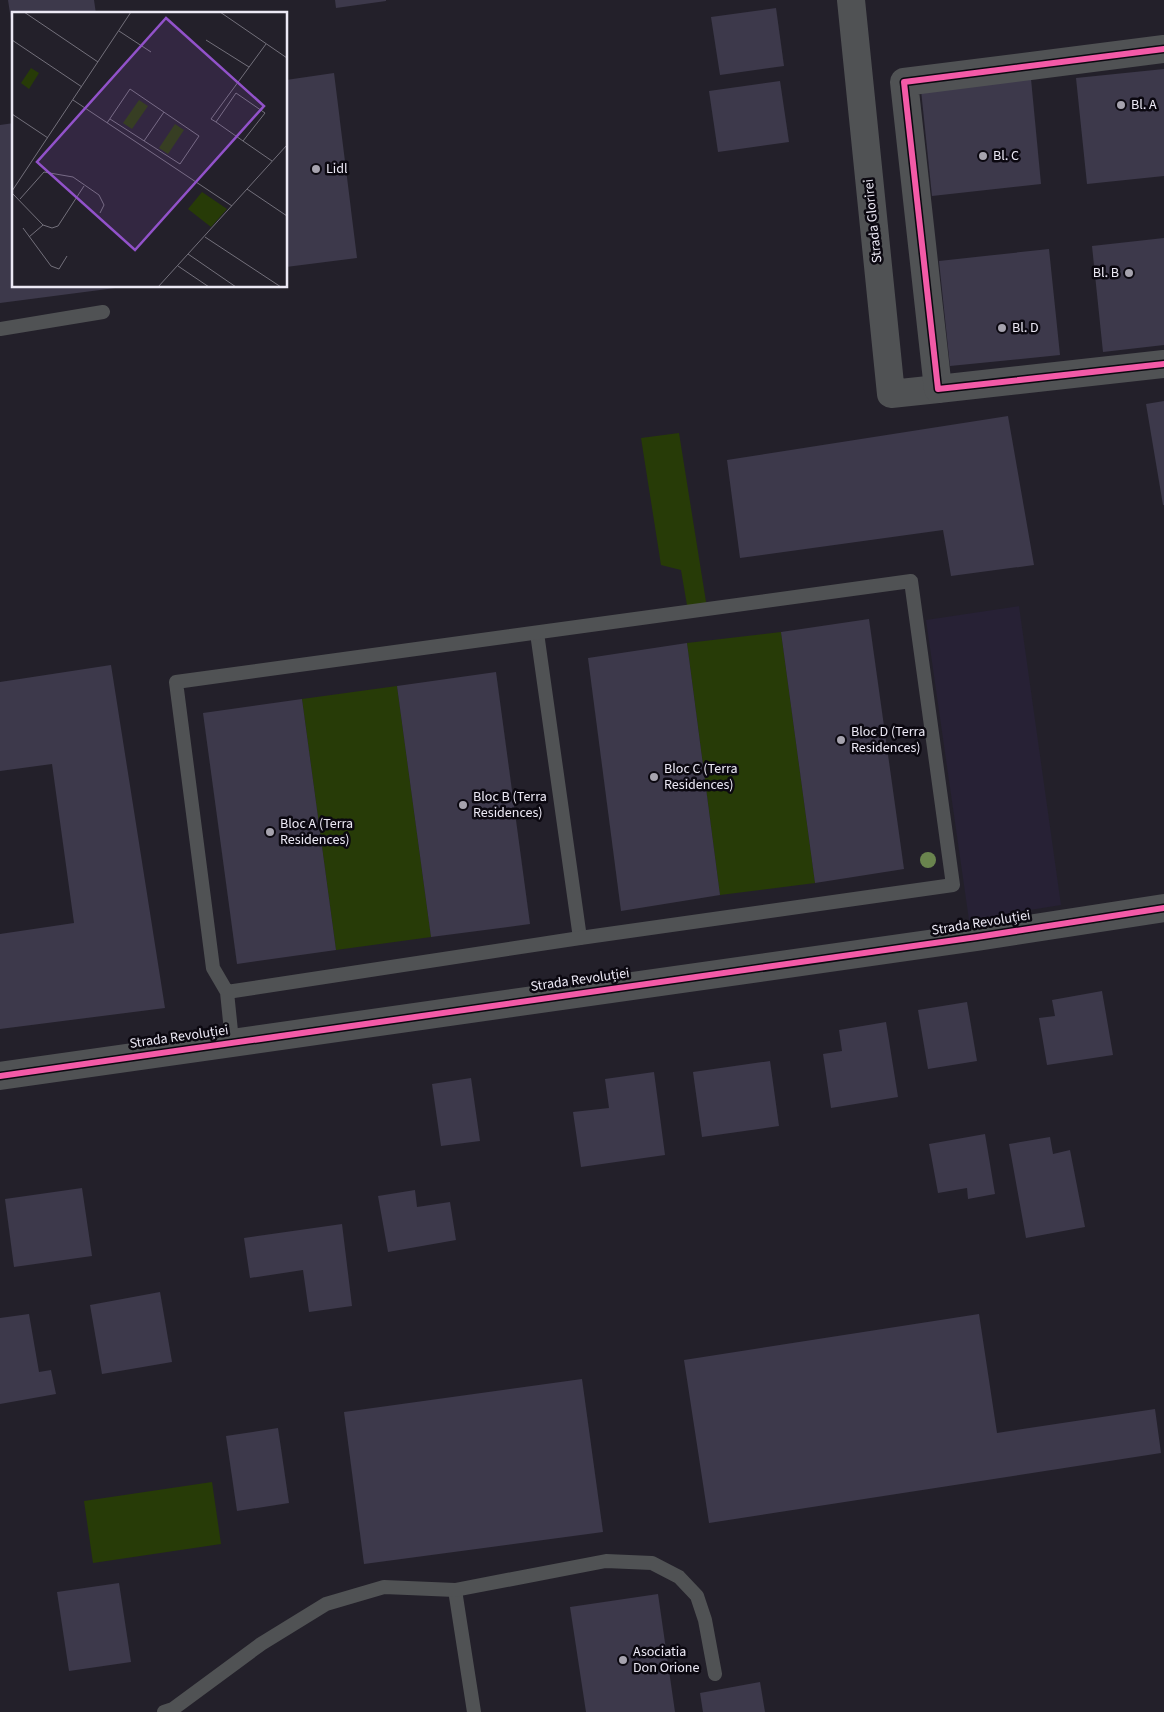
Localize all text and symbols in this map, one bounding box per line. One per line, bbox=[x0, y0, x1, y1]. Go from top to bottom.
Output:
inset map bbox=[12, 12, 288, 288]
place label: Bl. A bbox=[1131, 95, 1157, 115]
marker: Bl. A bbox=[1115, 99, 1127, 111]
place label: Bl. C bbox=[993, 146, 1019, 166]
marker: Bl. C bbox=[977, 150, 989, 162]
place label: Lidl bbox=[326, 159, 348, 179]
marker: Lidl bbox=[310, 163, 322, 175]
street label: Strada Glorirei bbox=[859, 178, 887, 264]
place label: Bl. B bbox=[1093, 263, 1119, 283]
marker: Bl. B bbox=[1123, 267, 1135, 279]
place label: Bl. D bbox=[1012, 318, 1039, 338]
marker: Bl. D bbox=[996, 322, 1008, 334]
place label: Bloc D (Terra Residences) bbox=[851, 722, 925, 758]
marker: Bloc D (Terra Residences) bbox=[835, 734, 847, 746]
place label: Bloc C (Terra Residences) bbox=[664, 759, 738, 795]
marker: Bloc C (Terra Residences) bbox=[648, 771, 660, 783]
place label: Bloc B (Terra Residences) bbox=[473, 787, 547, 823]
marker: Bloc B (Terra Residences) bbox=[457, 799, 469, 811]
place label: Bloc A (Terra Residences) bbox=[280, 814, 353, 850]
marker: Bloc A (Terra Residences) bbox=[264, 826, 276, 838]
street label: Strada Revoluției bbox=[930, 905, 1032, 941]
street label: Strada Revoluției bbox=[529, 963, 631, 997]
street label: Strada Revoluției bbox=[128, 1020, 230, 1054]
place label: Asociatia Don Orione bbox=[633, 1642, 699, 1678]
marker: Asociatia Don Orione bbox=[617, 1654, 629, 1666]

